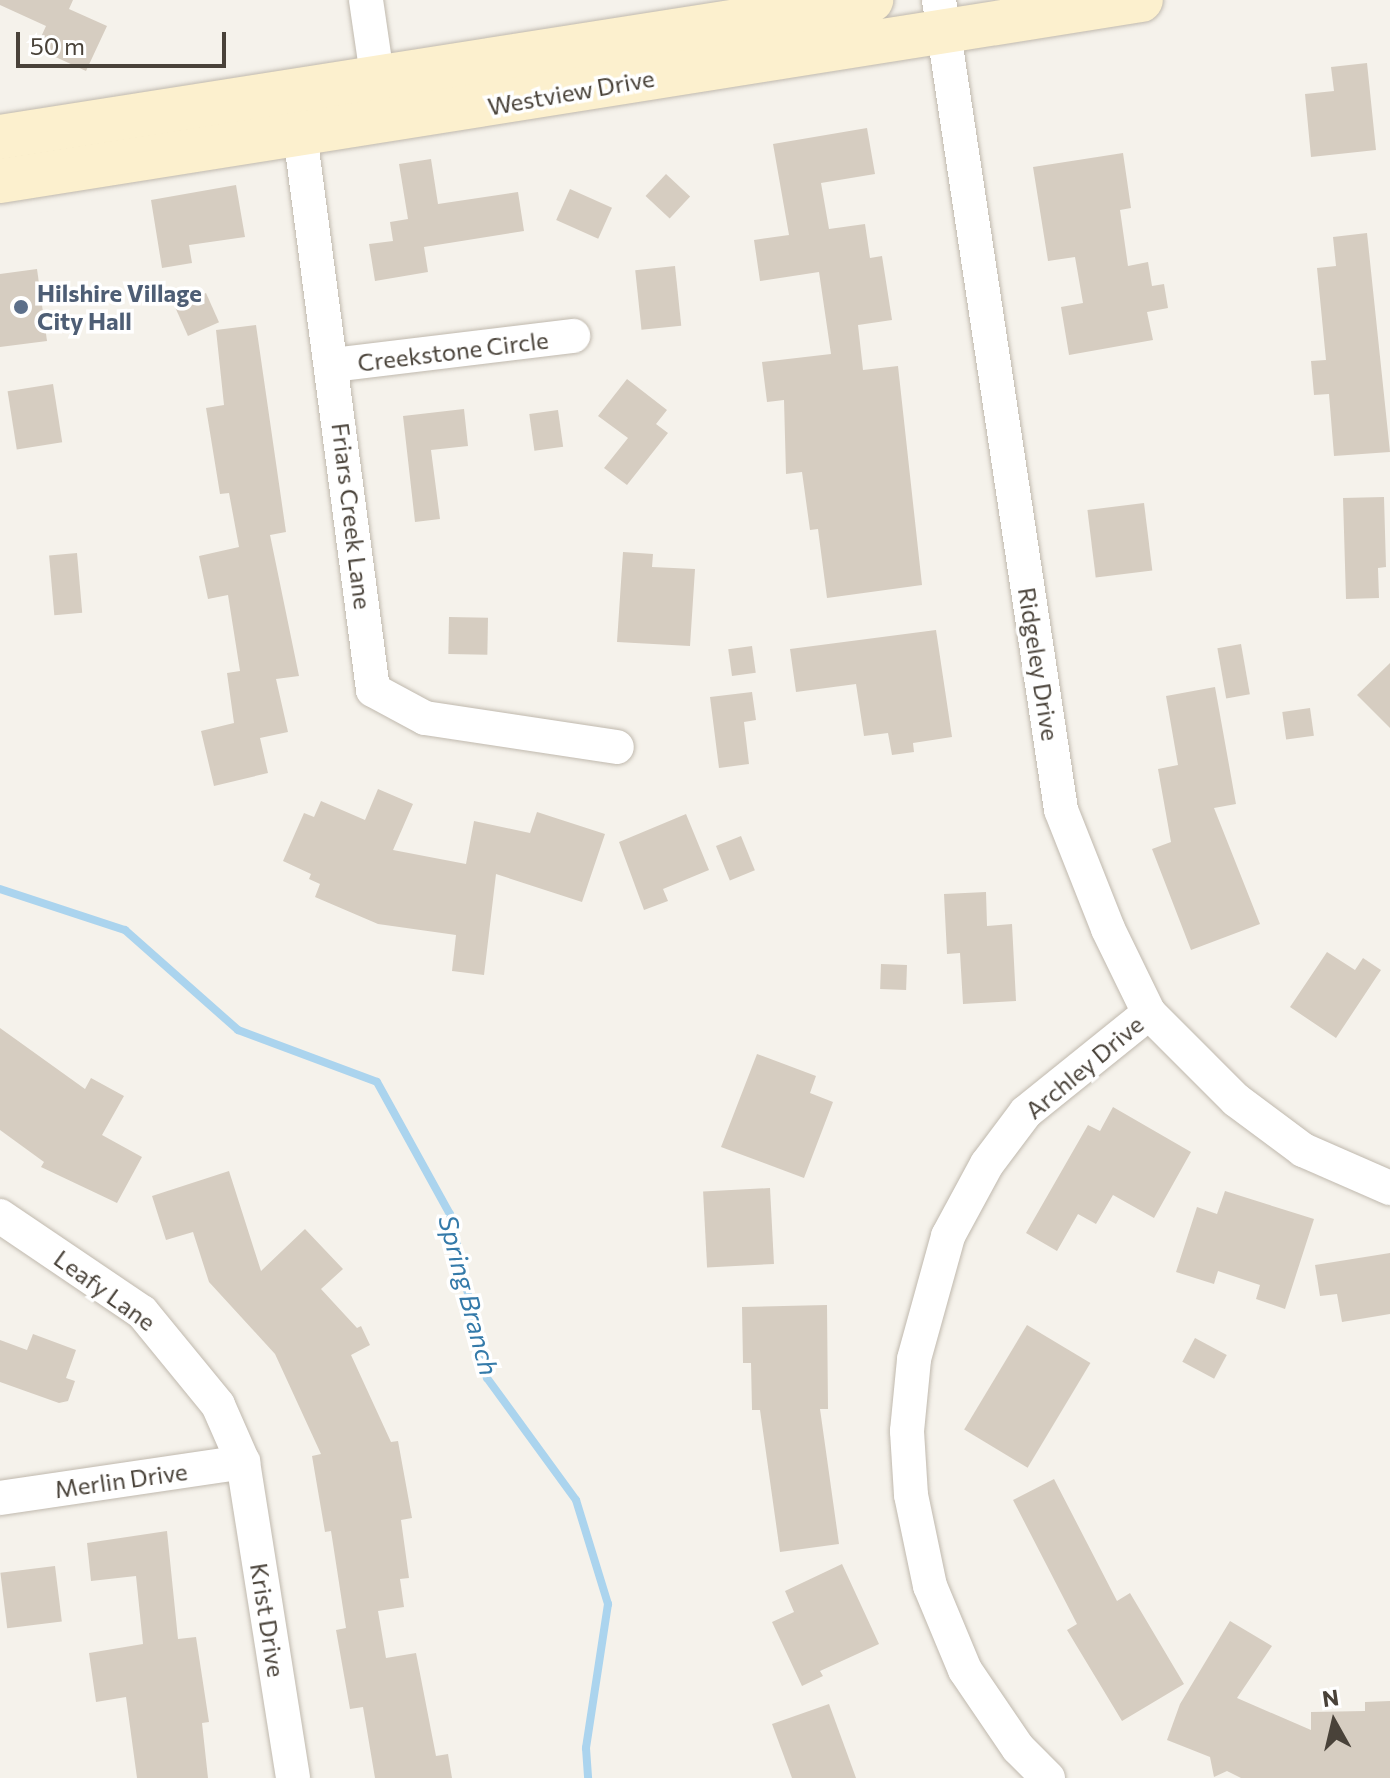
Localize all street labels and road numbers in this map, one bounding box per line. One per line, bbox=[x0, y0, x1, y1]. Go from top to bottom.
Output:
street label: Westview Drive bbox=[485, 63, 657, 121]
street label: Creekstone Circle bbox=[356, 325, 550, 377]
street label: Friars Creek Lane bbox=[326, 421, 378, 611]
street label: Ridgeley Drive bbox=[1013, 585, 1065, 743]
street label: Archley Drive bbox=[1019, 1009, 1149, 1125]
street label: Leafy Lane bbox=[49, 1244, 161, 1336]
street label: Merlin Drive bbox=[53, 1456, 189, 1504]
street label: Krist Drive bbox=[245, 1561, 291, 1679]

